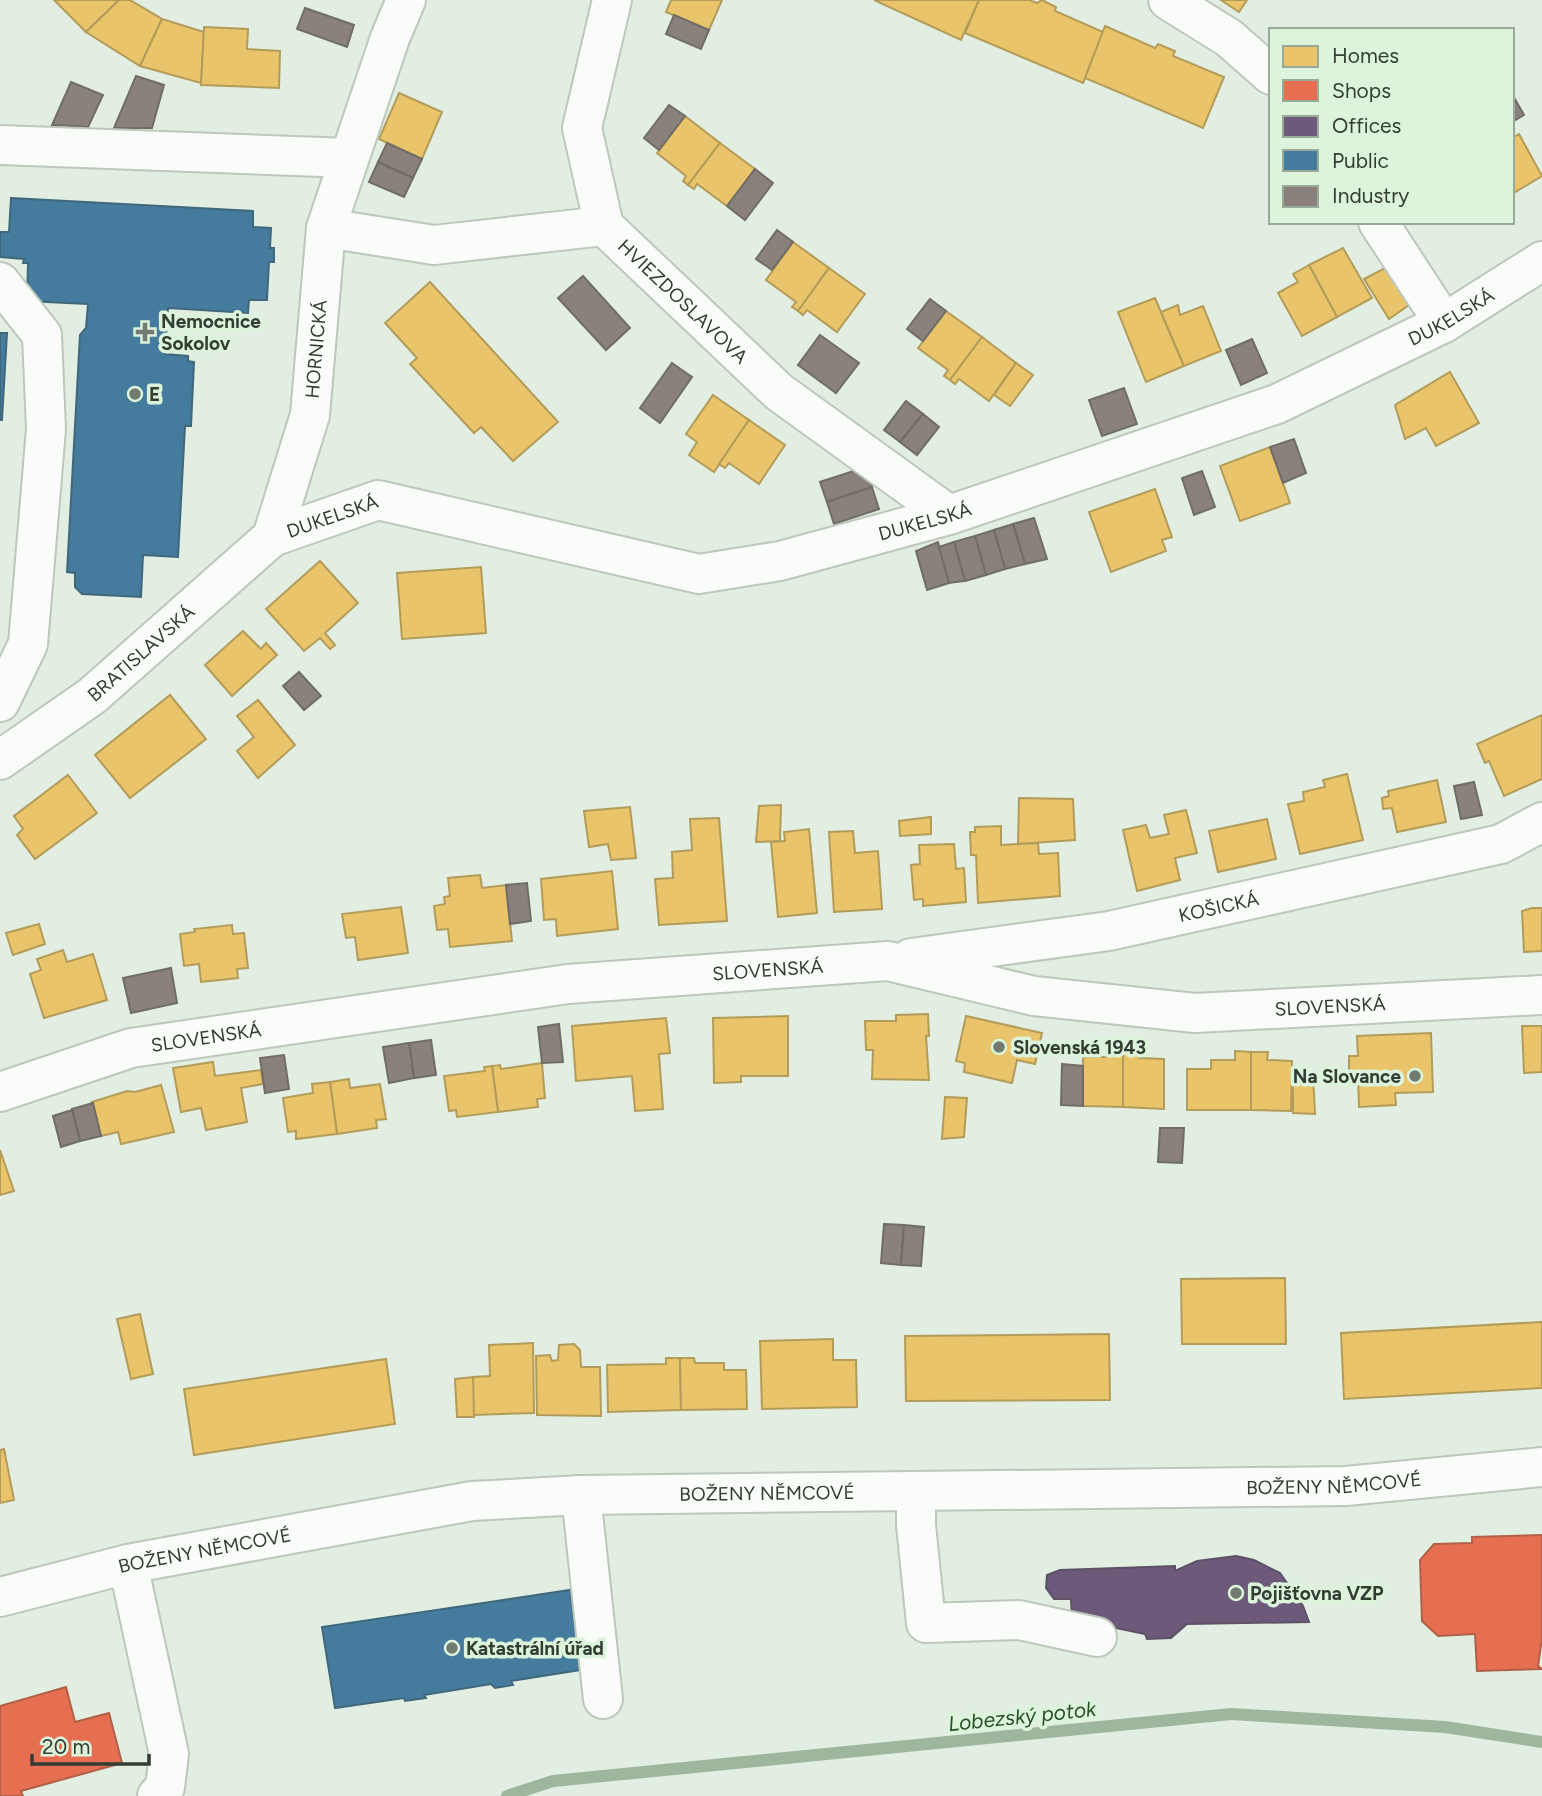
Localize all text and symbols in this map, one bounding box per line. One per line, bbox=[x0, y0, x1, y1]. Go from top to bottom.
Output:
legend bbox=[1269, 28, 1514, 224]
text: Homes bbox=[1332, 43, 1399, 68]
text: Shops bbox=[1332, 78, 1391, 103]
text: Offices bbox=[1332, 113, 1401, 138]
text: Public bbox=[1332, 148, 1389, 173]
text: Industry bbox=[1332, 183, 1409, 208]
street label: HVIEZDOSLAVOVA bbox=[613, 234, 753, 368]
street label: DUKELSKÁ bbox=[1404, 283, 1498, 350]
street label: HORNICKÁ bbox=[300, 299, 331, 399]
place label: Nemocnice Sokolov bbox=[161, 310, 261, 355]
marker: Nemocnice Sokolov bbox=[135, 322, 155, 342]
place label: E bbox=[149, 383, 160, 406]
marker: E bbox=[127, 386, 143, 402]
street label: DUKELSKÁ bbox=[283, 489, 381, 543]
street label: DUKELSKÁ bbox=[876, 497, 974, 545]
street label: BRATISLAVSKÁ bbox=[83, 600, 199, 706]
street label: KOŠICKÁ bbox=[1176, 887, 1261, 927]
street label: SLOVENSKÁ bbox=[711, 954, 824, 985]
street label: SLOVENSKÁ bbox=[1274, 992, 1386, 1020]
street label: SLOVENSKÁ bbox=[149, 1018, 263, 1056]
place label: Slovenská 1943 bbox=[1013, 1036, 1146, 1059]
marker: Slovenská 1943 bbox=[991, 1039, 1007, 1055]
place label: Na Slovance bbox=[1293, 1065, 1401, 1088]
marker: Na Slovance bbox=[1407, 1068, 1423, 1084]
street label: BOŽENY NĚMCOVÉ bbox=[1246, 1467, 1422, 1499]
street label: BOŽENY NĚMCOVÉ bbox=[679, 1480, 855, 1505]
street label: BOŽENY NĚMCOVÉ bbox=[116, 1523, 293, 1578]
place label: Pojišťovna VZP bbox=[1250, 1582, 1384, 1605]
marker: Pojišťovna VZP bbox=[1228, 1585, 1244, 1601]
place label: Katastrální úřad bbox=[466, 1637, 604, 1660]
marker: Katastrální úřad bbox=[444, 1640, 460, 1656]
water label: Lobezský potok bbox=[947, 1696, 1098, 1736]
scale bar bbox=[32, 1722, 149, 1766]
text: 20 m bbox=[42, 1734, 90, 1759]

